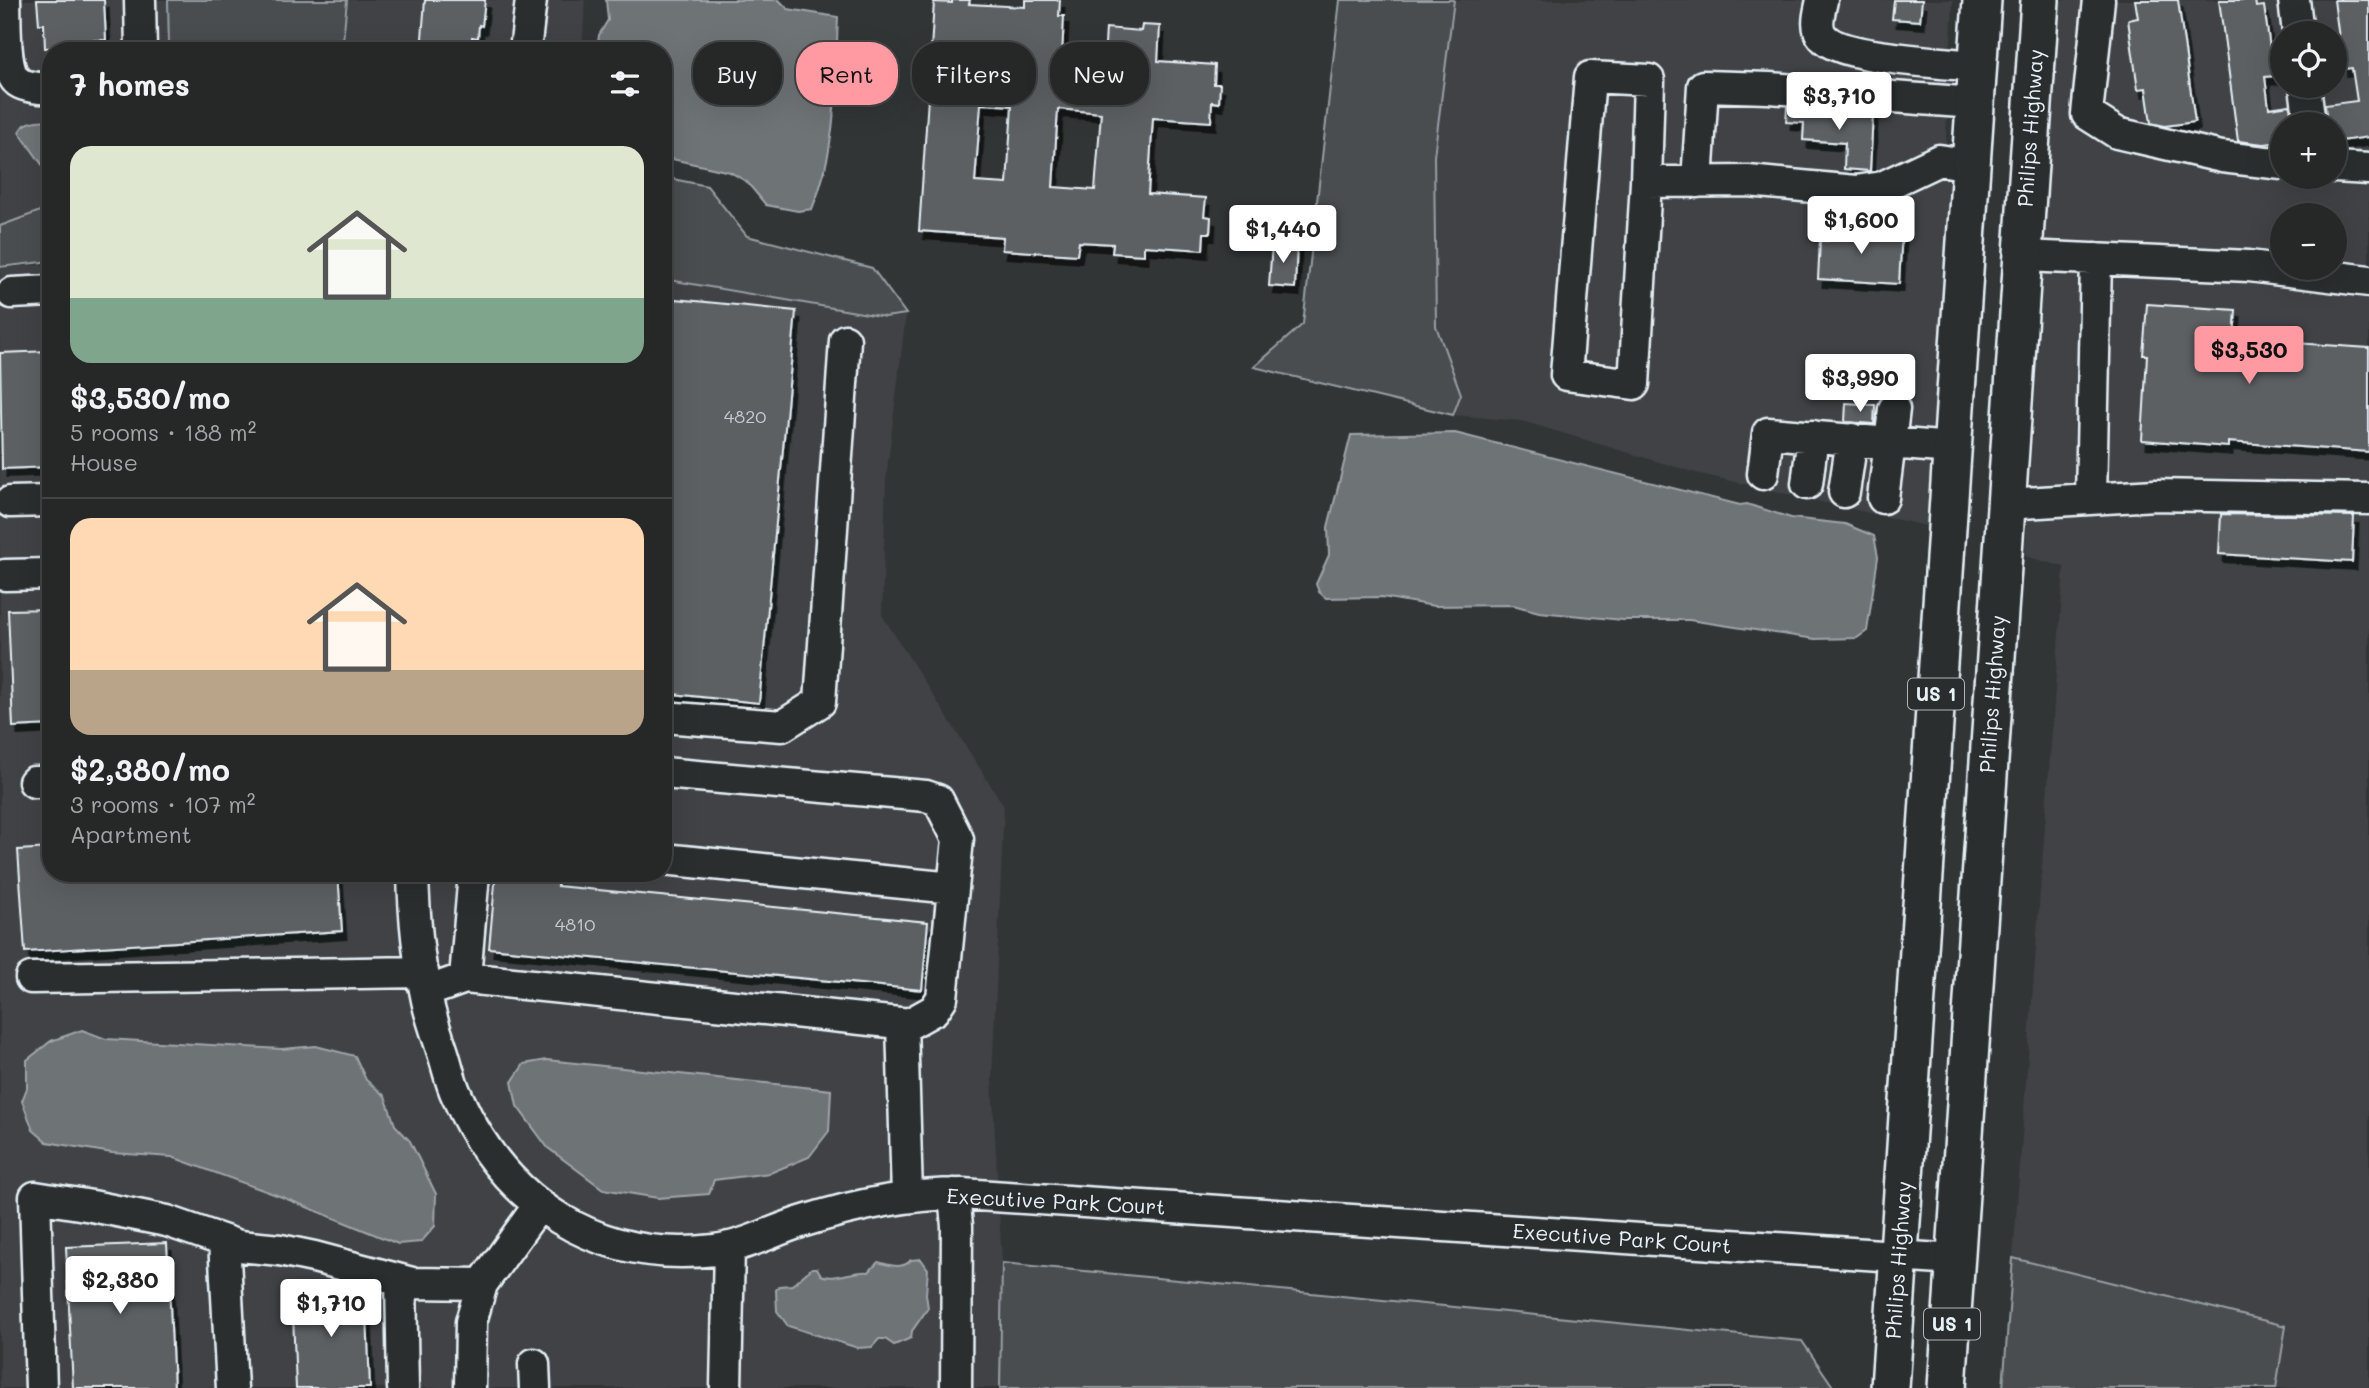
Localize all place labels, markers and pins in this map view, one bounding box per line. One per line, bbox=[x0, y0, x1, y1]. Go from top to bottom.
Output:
pin: $3,710 bbox=[1782, 72, 1896, 132]
pin: $1,600 bbox=[1804, 196, 1918, 256]
pin: $1,440 bbox=[1226, 205, 1340, 265]
pin: $3,530 bbox=[2192, 326, 2306, 386]
pin: $3,990 bbox=[1803, 354, 1917, 414]
pin: $2,380 bbox=[63, 1256, 177, 1316]
pin: $1,710 bbox=[274, 1280, 388, 1339]

